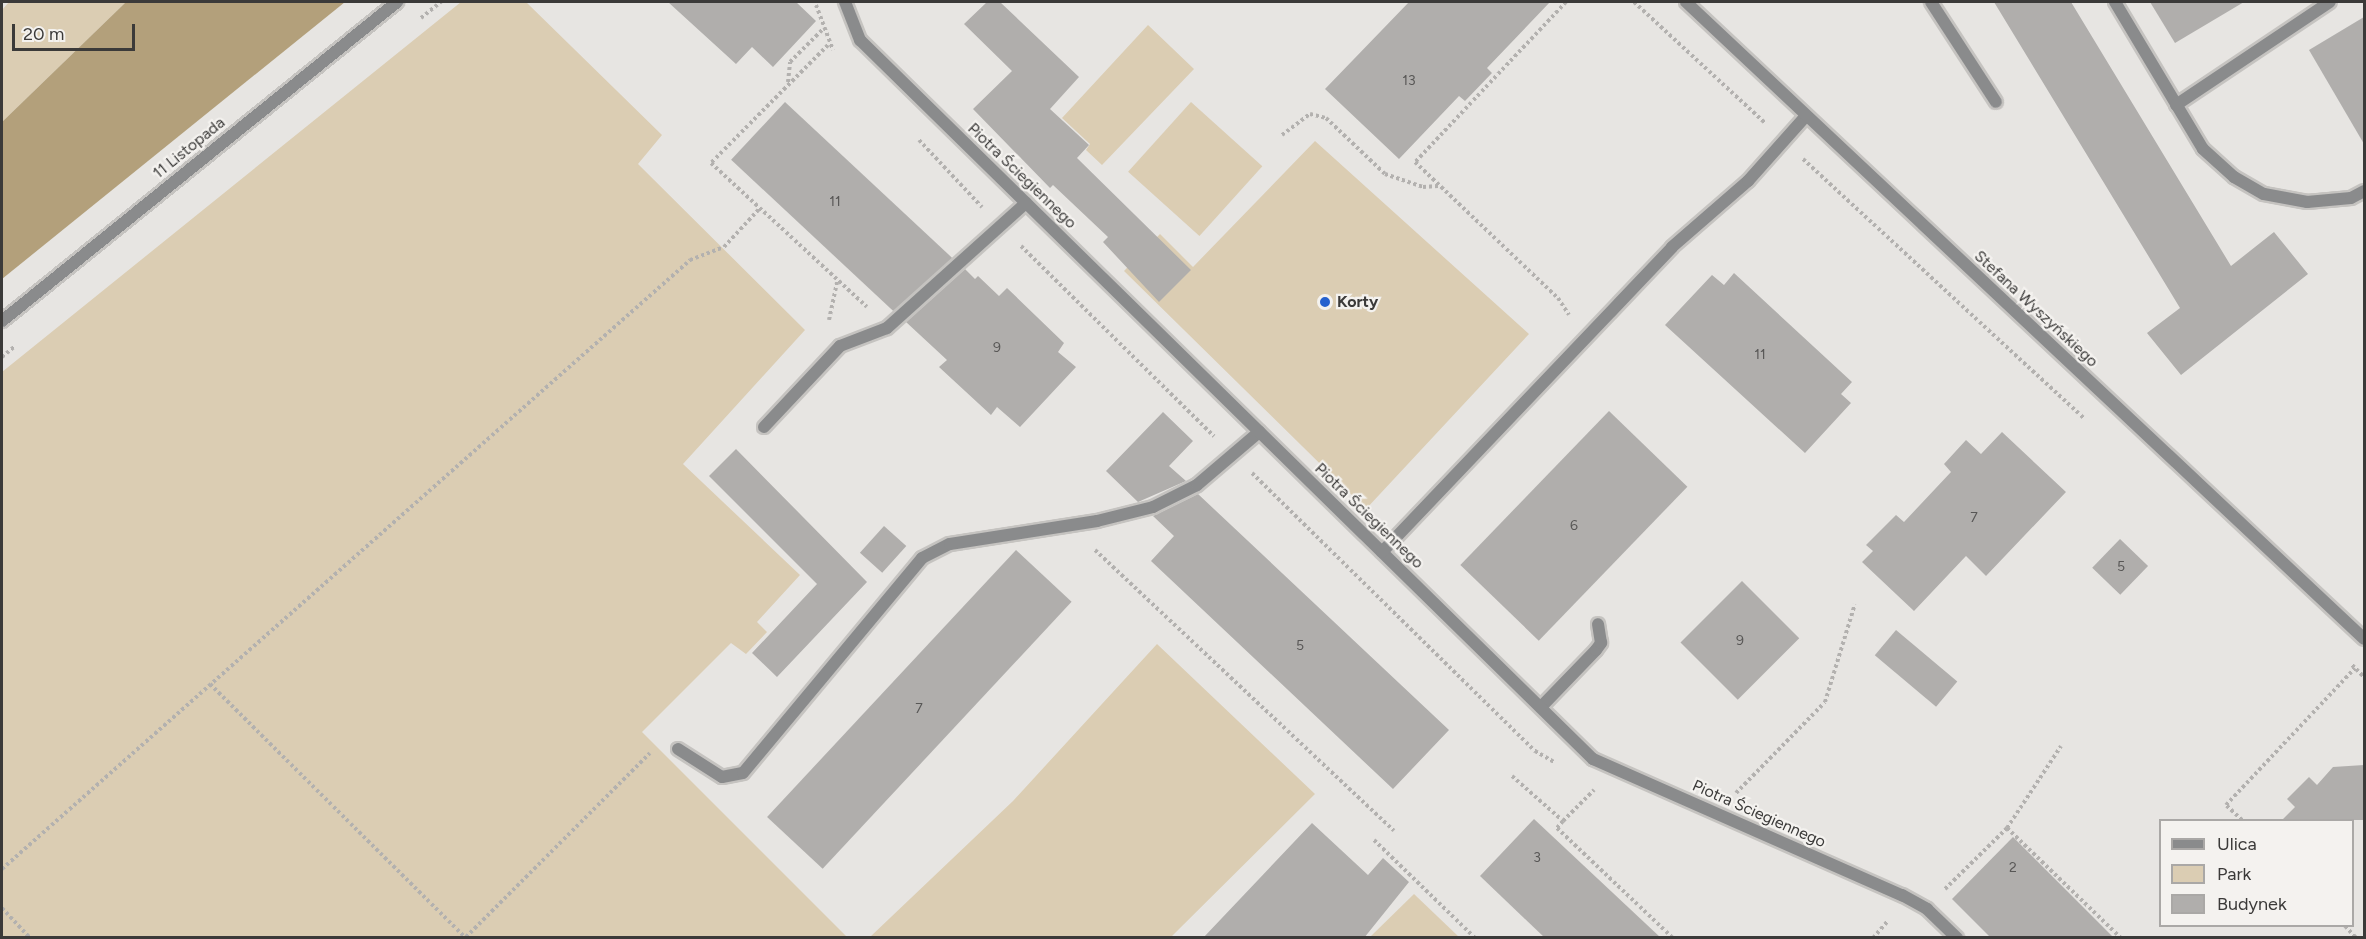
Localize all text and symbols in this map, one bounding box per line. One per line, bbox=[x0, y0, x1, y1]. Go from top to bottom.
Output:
scale bar bbox=[15, 12, 138, 50]
text: 20 m bbox=[23, 23, 64, 45]
house number: 13 bbox=[1402, 73, 1416, 89]
street label: 11 Listopada bbox=[149, 113, 229, 183]
street label: Piotra Ściegiennego bbox=[964, 119, 1080, 233]
house number: 11 bbox=[829, 194, 841, 210]
street label: Stefana Wyszyńskiego bbox=[1970, 247, 2102, 371]
place label: Korty bbox=[1337, 292, 1378, 312]
marker: Korty bbox=[1318, 295, 1332, 309]
house number: 9 bbox=[993, 340, 1001, 356]
house number: 11 bbox=[1754, 347, 1766, 363]
street label: Piotra Ściegiennego bbox=[1311, 459, 1427, 573]
house number: 7 bbox=[1970, 510, 1978, 526]
house number: 6 bbox=[1570, 518, 1578, 534]
house number: 5 bbox=[2117, 559, 2125, 575]
house number: 9 bbox=[1736, 633, 1744, 649]
house number: 5 bbox=[1296, 638, 1304, 654]
house number: 7 bbox=[915, 701, 923, 717]
street label: Piotra Ściegiennego bbox=[1689, 776, 1829, 852]
legend bbox=[2159, 819, 2354, 927]
text: Ulica bbox=[2217, 833, 2257, 855]
house number: 3 bbox=[1533, 850, 1541, 866]
house number: 2 bbox=[2009, 860, 2017, 876]
text: Park bbox=[2217, 863, 2251, 885]
text: Budynek bbox=[2217, 893, 2287, 915]

